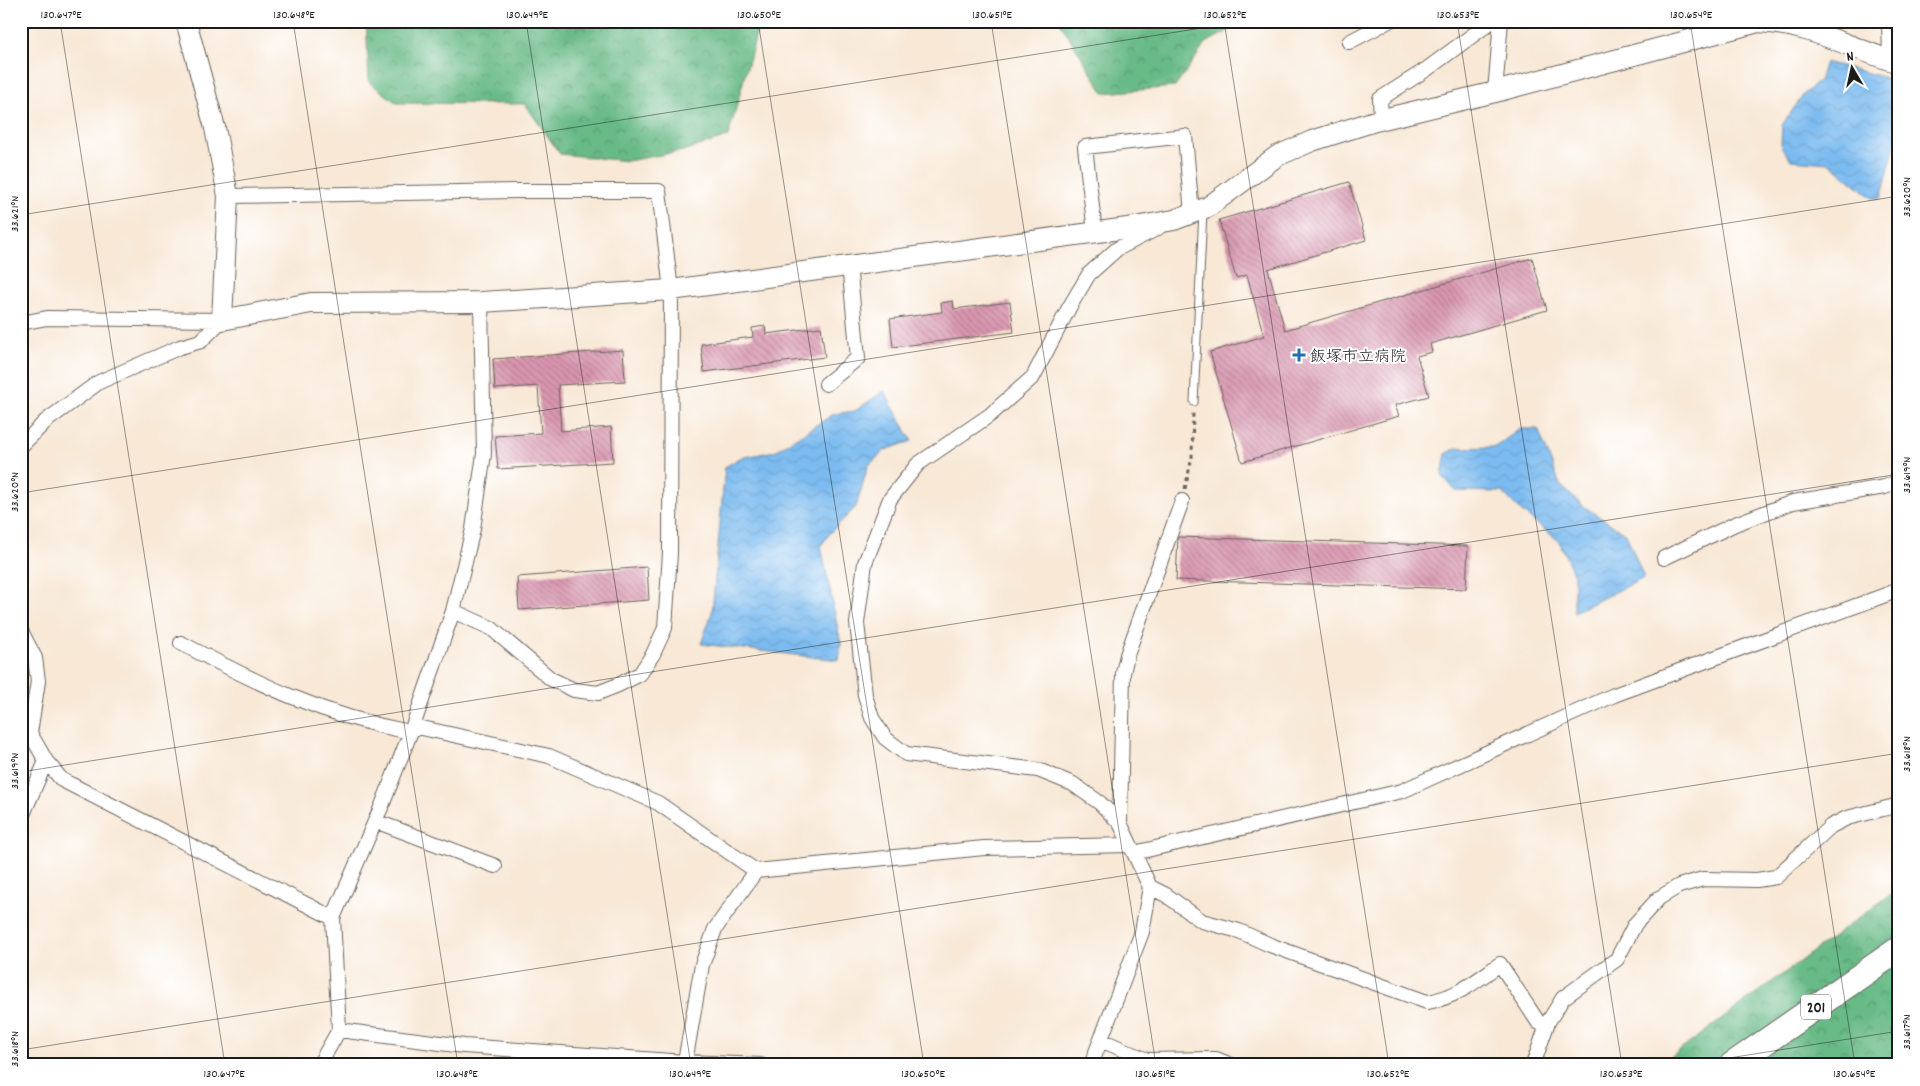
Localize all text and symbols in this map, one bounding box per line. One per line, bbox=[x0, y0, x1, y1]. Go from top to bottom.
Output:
text: 130.647°E bbox=[40, 7, 82, 24]
text: 130.648°E bbox=[273, 7, 315, 24]
text: 130.649°E bbox=[506, 7, 549, 24]
text: 130.650°E bbox=[737, 7, 781, 24]
text: 130.651°E bbox=[972, 7, 1012, 24]
text: 130.652°E bbox=[1204, 7, 1247, 24]
text: 130.653°E bbox=[1437, 7, 1480, 24]
text: 130.654°E bbox=[1670, 7, 1713, 24]
north arrow bbox=[1828, 42, 1878, 92]
text: N bbox=[1845, 47, 1855, 68]
text: 33.620°N bbox=[1899, 177, 1916, 217]
text: 33.621°N bbox=[7, 196, 24, 232]
place label: 飯塚市立病院 bbox=[1310, 346, 1406, 369]
marker: 飯塚市立病院 bbox=[1292, 348, 1306, 362]
text: 33.619°N bbox=[1899, 457, 1916, 493]
text: 33.620°N bbox=[7, 472, 24, 512]
text: 33.618°N bbox=[1899, 736, 1916, 772]
text: 33.619°N bbox=[7, 753, 24, 789]
road number: 201 bbox=[1801, 994, 1831, 1020]
text: 33.617°N bbox=[1899, 1014, 1916, 1050]
text: 33.618°N bbox=[7, 1031, 24, 1067]
text: 130.647°E bbox=[203, 1066, 245, 1083]
text: 130.648°E bbox=[436, 1066, 478, 1083]
text: 130.649°E bbox=[669, 1066, 712, 1083]
text: 130.650°E bbox=[901, 1066, 945, 1083]
text: 130.651°E bbox=[1135, 1066, 1175, 1083]
text: 130.652°E bbox=[1367, 1066, 1410, 1083]
text: 130.653°E bbox=[1600, 1066, 1643, 1083]
text: 130.654°E bbox=[1833, 1066, 1876, 1083]

